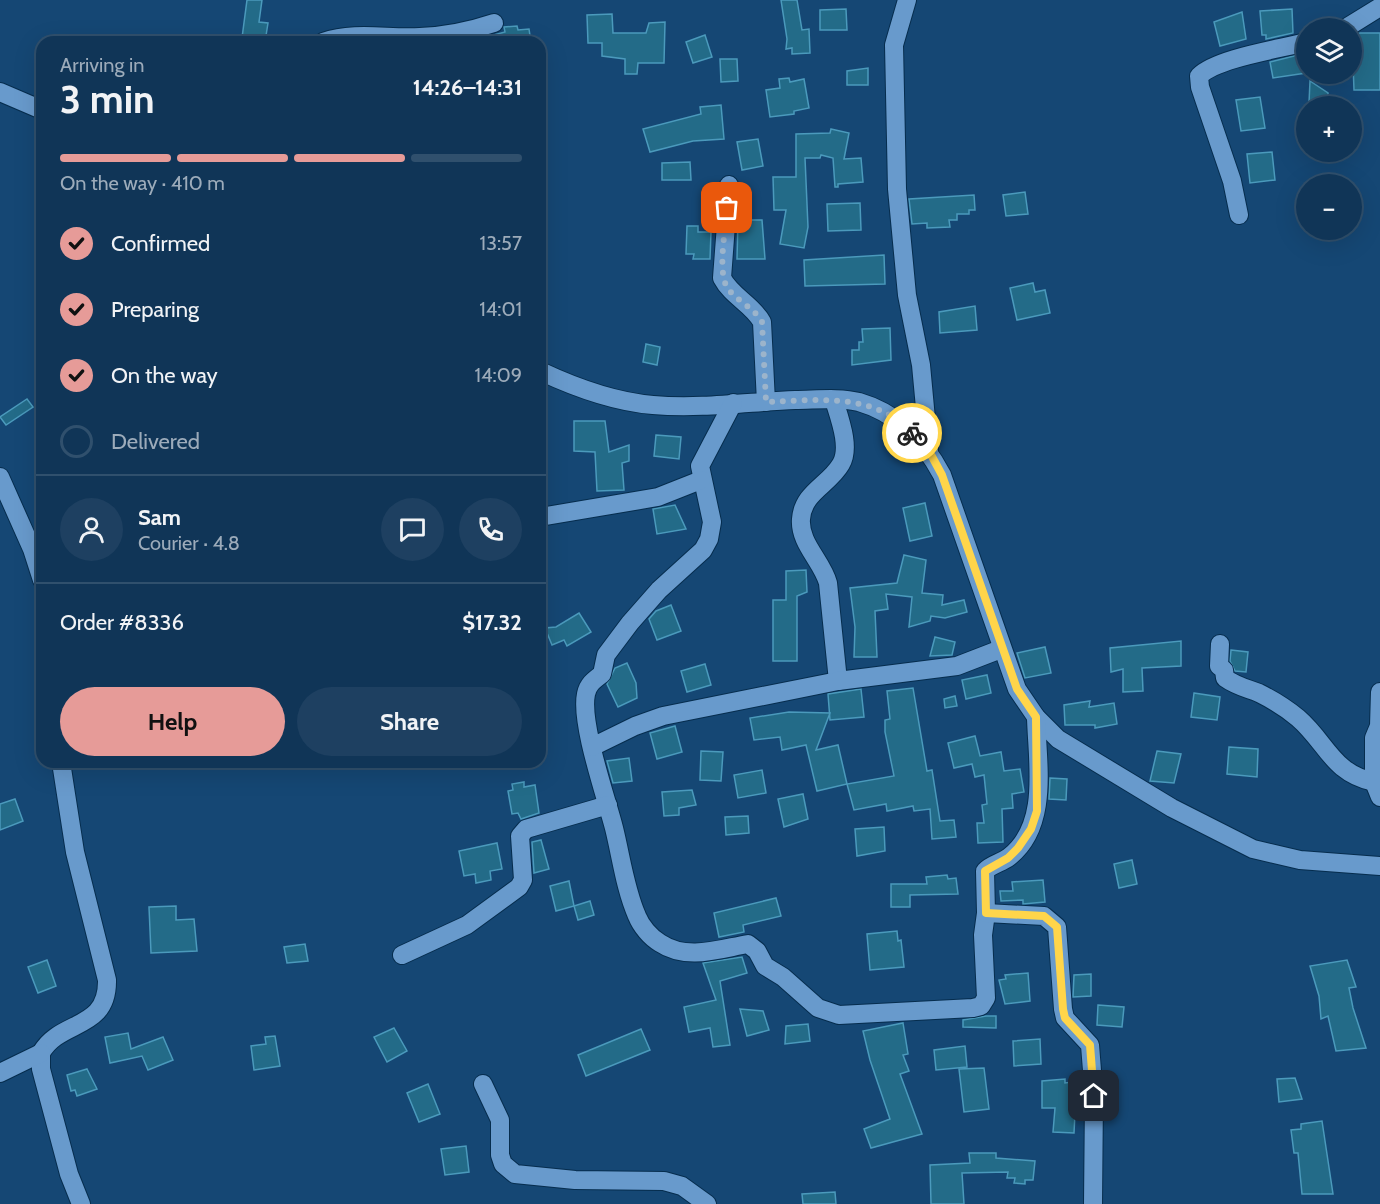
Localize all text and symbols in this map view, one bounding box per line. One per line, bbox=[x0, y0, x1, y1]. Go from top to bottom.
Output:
map controls bbox=[1296, 18, 1362, 240]
button: layers bbox=[1296, 18, 1362, 84]
text: Arriving in bbox=[60, 53, 144, 77]
text: 14:26–14:31 bbox=[413, 74, 522, 101]
text: 3 min bbox=[60, 75, 155, 123]
button: + bbox=[1296, 96, 1362, 162]
text: On the way · 410 m bbox=[60, 171, 225, 195]
button: − bbox=[1296, 174, 1362, 240]
pin bbox=[701, 182, 752, 233]
icon: bag bbox=[710, 191, 743, 224]
icon: check bbox=[60, 227, 93, 260]
text: Confirmed bbox=[111, 230, 210, 257]
text: 13:57 bbox=[480, 231, 522, 255]
icon: check bbox=[60, 293, 93, 326]
text: Preparing bbox=[111, 296, 199, 323]
text: 14:01 bbox=[479, 297, 522, 321]
icon: check bbox=[60, 359, 93, 392]
text: On the way bbox=[111, 362, 218, 389]
text: 14:09 bbox=[474, 363, 522, 387]
courier bbox=[882, 403, 942, 463]
icon: bike bbox=[896, 417, 929, 450]
text: Delivered bbox=[111, 428, 200, 455]
button: person bbox=[60, 498, 123, 561]
button: chat bbox=[381, 498, 444, 561]
button: phone bbox=[459, 498, 522, 561]
text: Sam bbox=[138, 504, 181, 531]
text: Courier · 4.8 bbox=[138, 531, 240, 555]
text: Order #8336 bbox=[60, 609, 184, 636]
text: $17.32 bbox=[462, 609, 522, 636]
button: Help bbox=[60, 687, 285, 756]
button: Share bbox=[297, 687, 522, 756]
pin bbox=[1068, 1070, 1119, 1121]
icon: home bbox=[1077, 1079, 1110, 1112]

